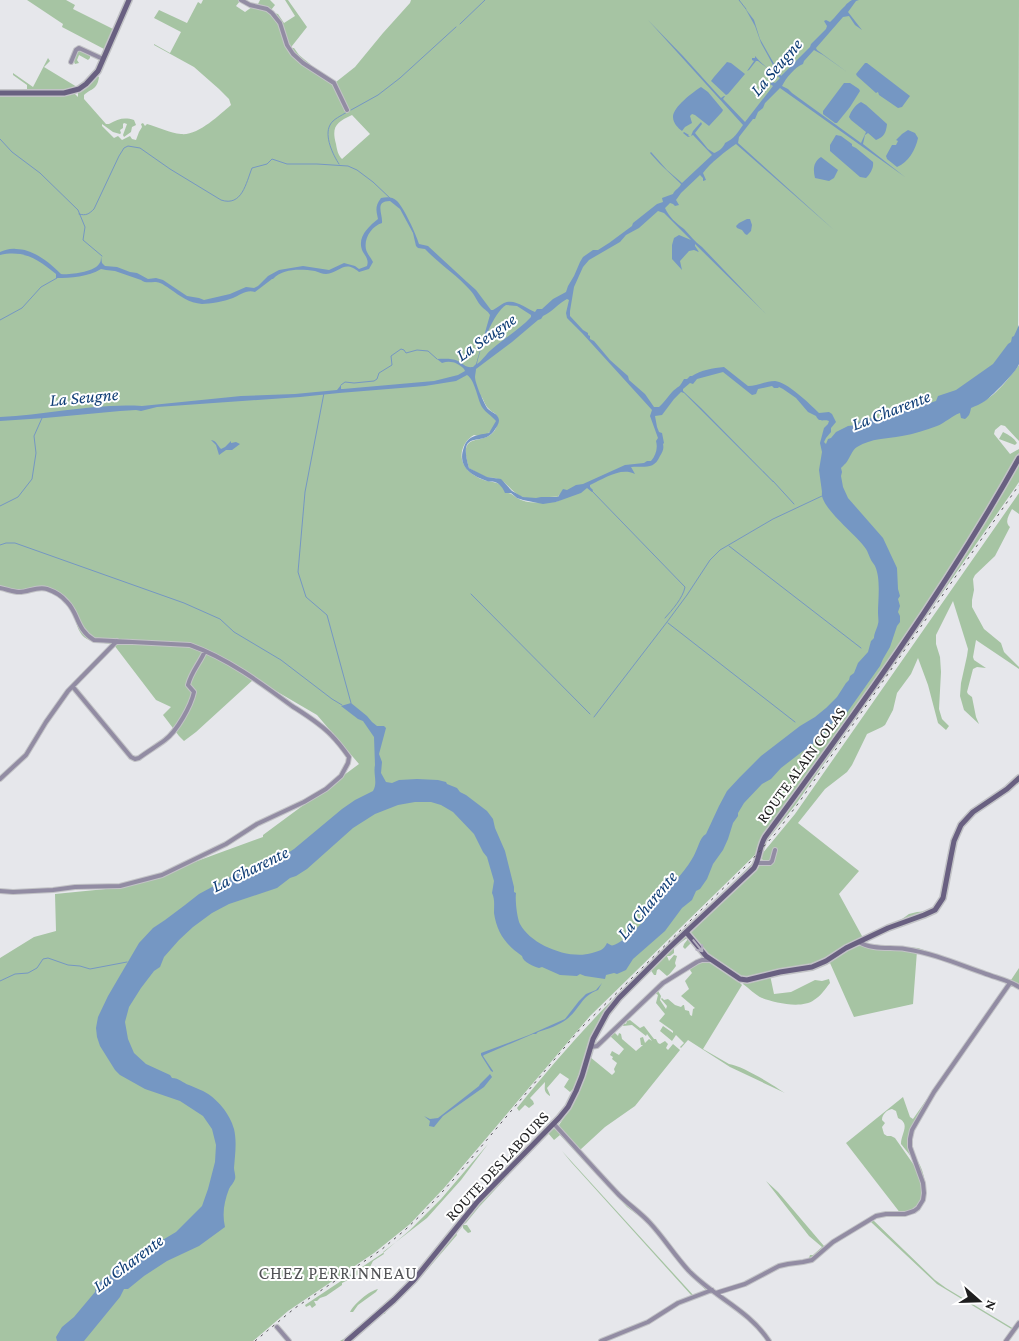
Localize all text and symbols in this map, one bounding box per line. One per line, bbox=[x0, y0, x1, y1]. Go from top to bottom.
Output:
water label: La Seugne bbox=[746, 34, 806, 100]
water label: La Seugne bbox=[452, 309, 520, 365]
water label: La Seugne bbox=[49, 384, 119, 410]
water label: La Charente bbox=[849, 386, 933, 434]
street label: ROUTE ALAIN COLAS bbox=[753, 704, 849, 826]
water label: La Charente bbox=[208, 842, 292, 896]
water label: La Charente bbox=[613, 867, 681, 943]
one-way arrow bbox=[692, 940, 703, 953]
street label: ROUTE DES LABOURS bbox=[442, 1108, 552, 1224]
water label: La Charente bbox=[89, 1230, 167, 1296]
district label: CHEZ PERRINNEAU bbox=[258, 1263, 418, 1283]
north arrow bbox=[954, 1276, 1004, 1326]
text: N bbox=[982, 1298, 1000, 1313]

